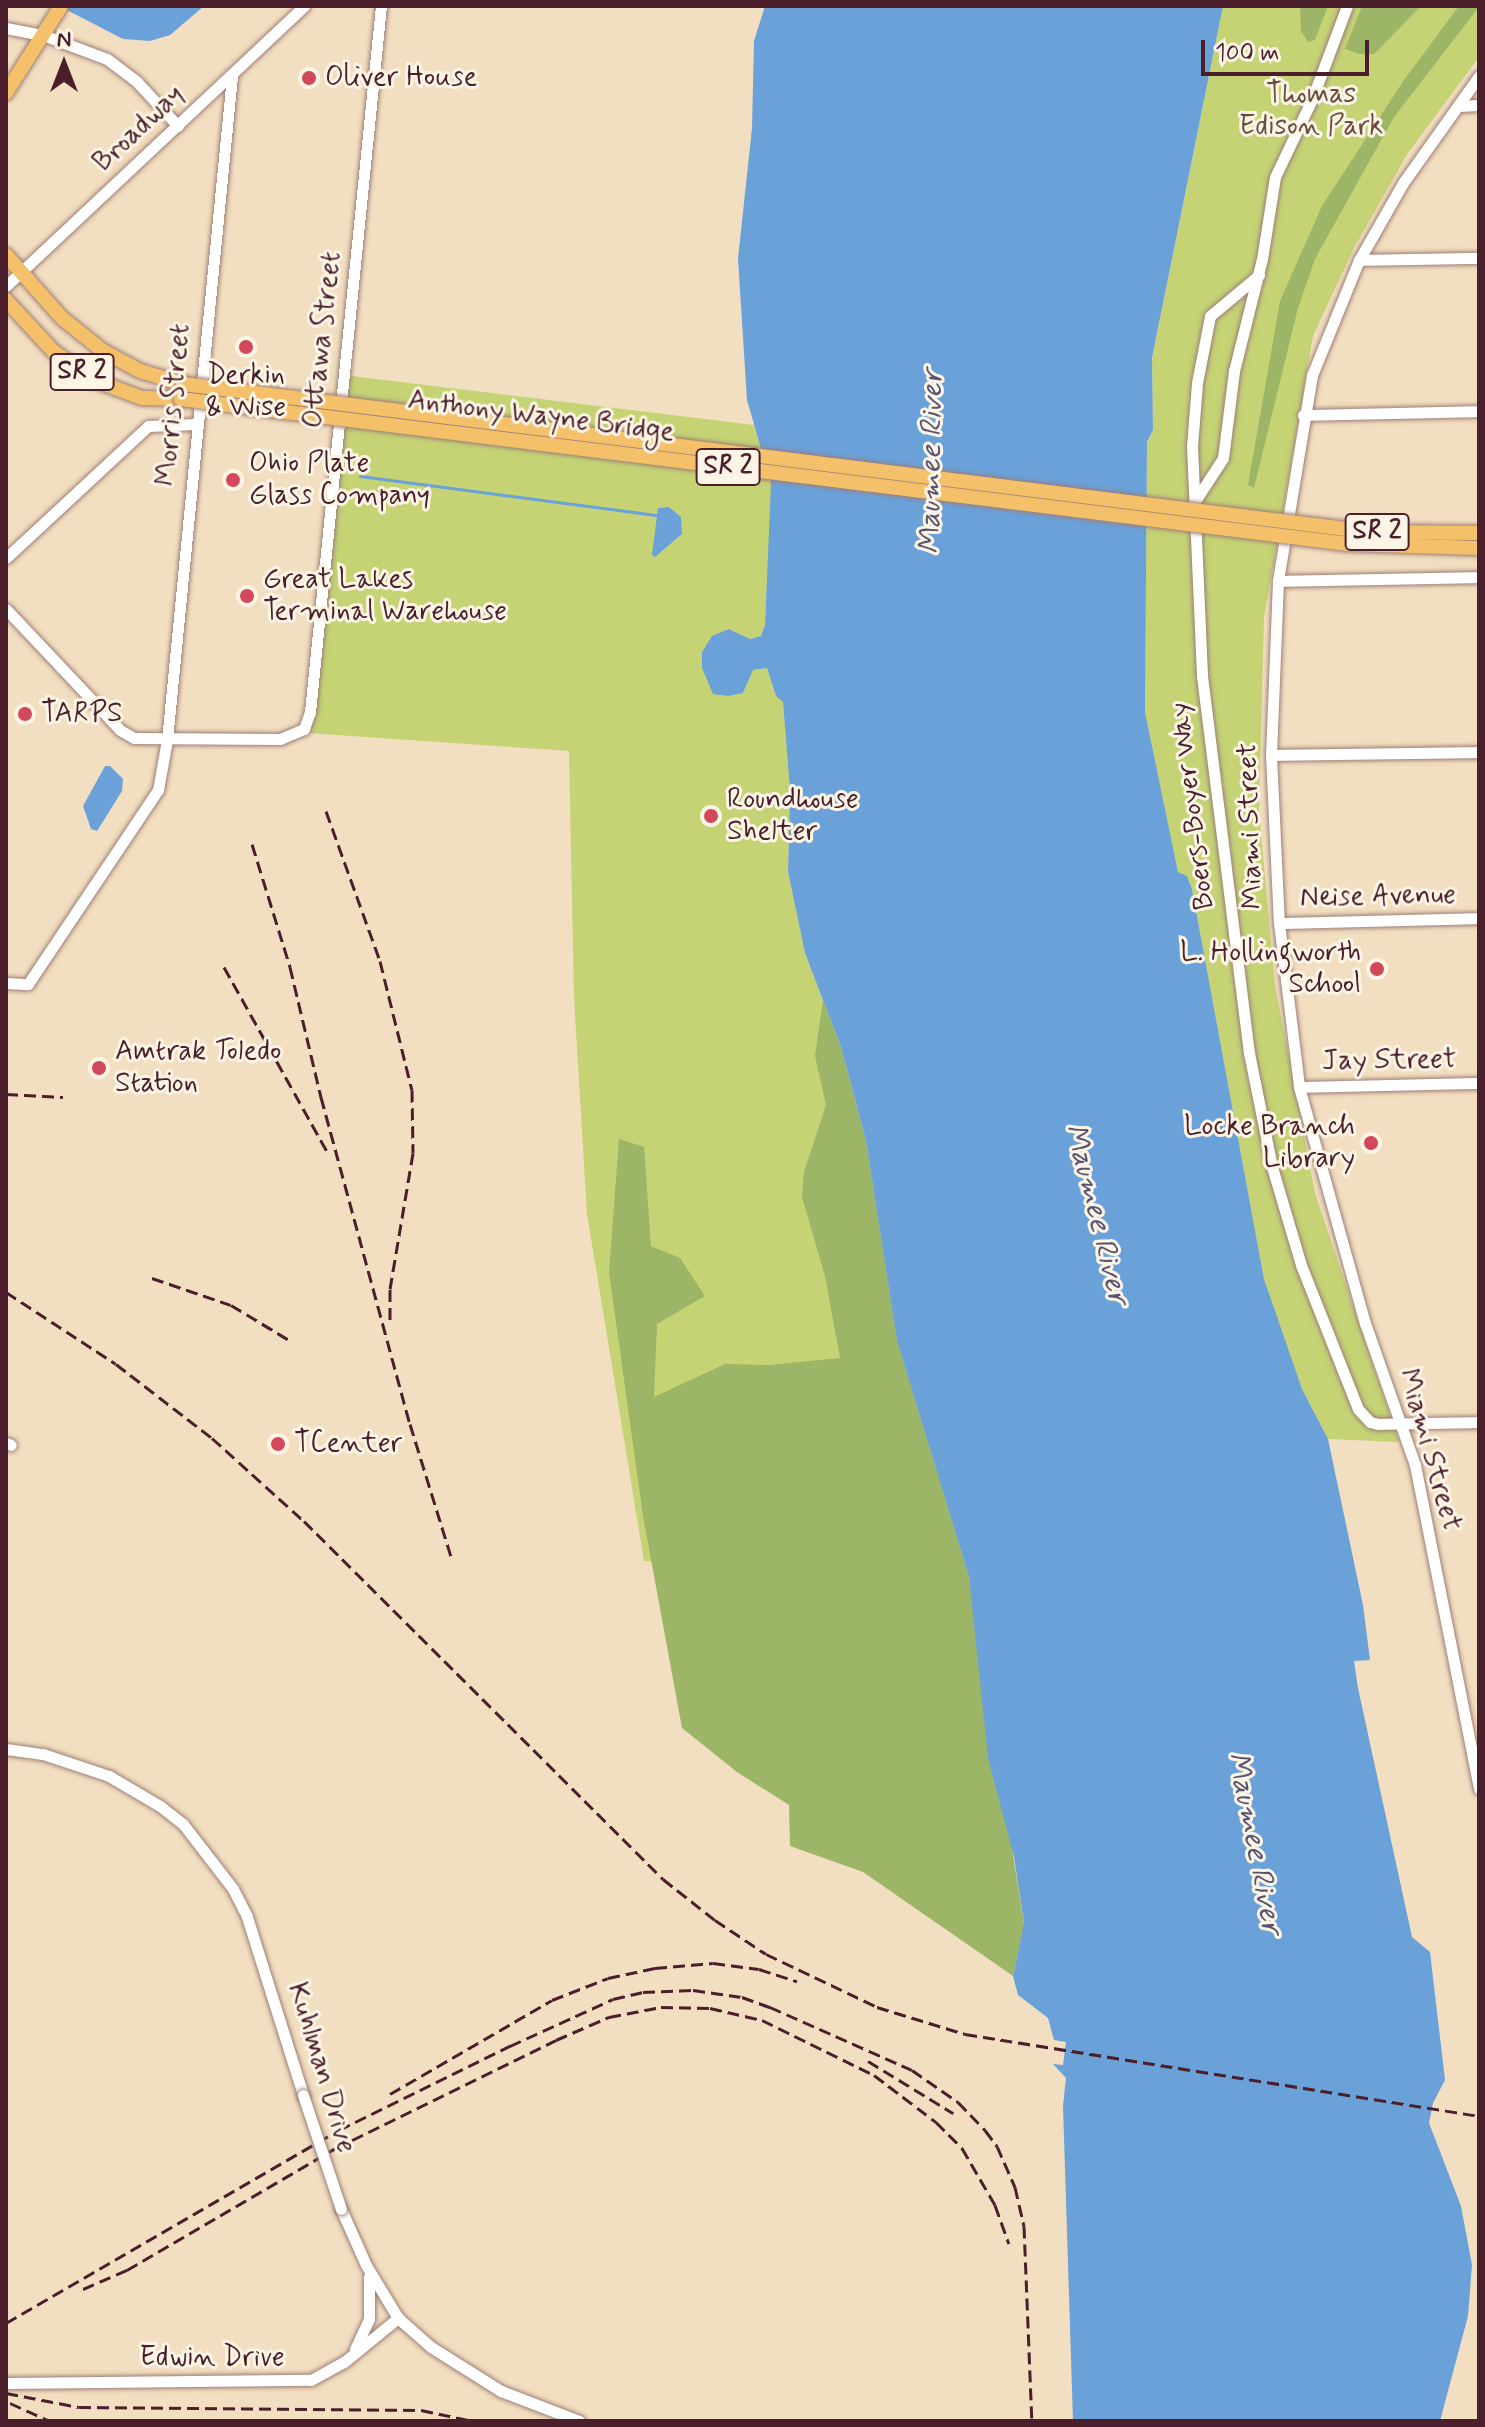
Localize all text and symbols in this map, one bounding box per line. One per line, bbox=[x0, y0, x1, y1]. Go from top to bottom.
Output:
north arrow bbox=[24, 24, 104, 104]
scale bar bbox=[1205, 24, 1373, 74]
text: N bbox=[57, 26, 71, 54]
text: 100 m bbox=[1215, 38, 1279, 69]
place label: Oliver House bbox=[325, 61, 472, 95]
marker: Oliver House bbox=[300, 69, 318, 87]
street label: Broadway bbox=[87, 78, 191, 180]
park label: Thomas Edison Park bbox=[1239, 78, 1383, 144]
street label: Ottawa Street bbox=[297, 248, 349, 432]
street label: Morris Street bbox=[150, 320, 198, 490]
marker: Derkin & Wise bbox=[237, 338, 255, 356]
road number: SR 2 bbox=[48, 350, 116, 394]
place label: Derkin & Wise bbox=[206, 359, 286, 425]
water label: Maumee River bbox=[912, 370, 952, 554]
street label: Anthony Wayne Bridge bbox=[402, 384, 680, 450]
road number: SR 2 bbox=[694, 445, 762, 489]
place label: Ohio Plate Glass Company bbox=[249, 447, 430, 513]
marker: Ohio Plate Glass Company bbox=[224, 471, 242, 489]
road number: SR 2 bbox=[1343, 510, 1411, 554]
place label: Great Lakes Terminal Warehouse bbox=[263, 563, 508, 629]
marker: Great Lakes Terminal Warehouse bbox=[238, 587, 256, 605]
place label: TARPS bbox=[41, 697, 122, 731]
street label: Boers-Boyer Way bbox=[1164, 700, 1222, 912]
marker: TARPS bbox=[16, 705, 34, 723]
street label: Miami Street bbox=[1231, 743, 1271, 909]
place label: Roundhouse Shelter bbox=[727, 783, 859, 849]
marker: Roundhouse Shelter bbox=[702, 807, 720, 825]
street label: Neise Avenue bbox=[1298, 879, 1458, 915]
place label: L. Hollingworth School bbox=[1180, 936, 1361, 1002]
marker: L. Hollingworth School bbox=[1368, 960, 1386, 978]
place label: Amtrak Toledo Station bbox=[115, 1035, 285, 1101]
street label: Jay Street bbox=[1322, 1043, 1456, 1079]
marker: Amtrak Toledo Station bbox=[90, 1059, 108, 1077]
place label: Locke Branch Library bbox=[1186, 1110, 1355, 1176]
water label: Maumee River bbox=[1056, 1120, 1136, 1308]
marker: Locke Branch Library bbox=[1362, 1134, 1380, 1152]
street label: Miami Street bbox=[1390, 1366, 1468, 1534]
place label: TCenter bbox=[294, 1427, 402, 1461]
marker: TCenter bbox=[269, 1435, 287, 1453]
water label: Maumee River bbox=[1219, 1749, 1289, 1937]
street label: Kuhlman Drive bbox=[280, 1980, 362, 2156]
street label: Edwin Drive bbox=[139, 2341, 285, 2375]

